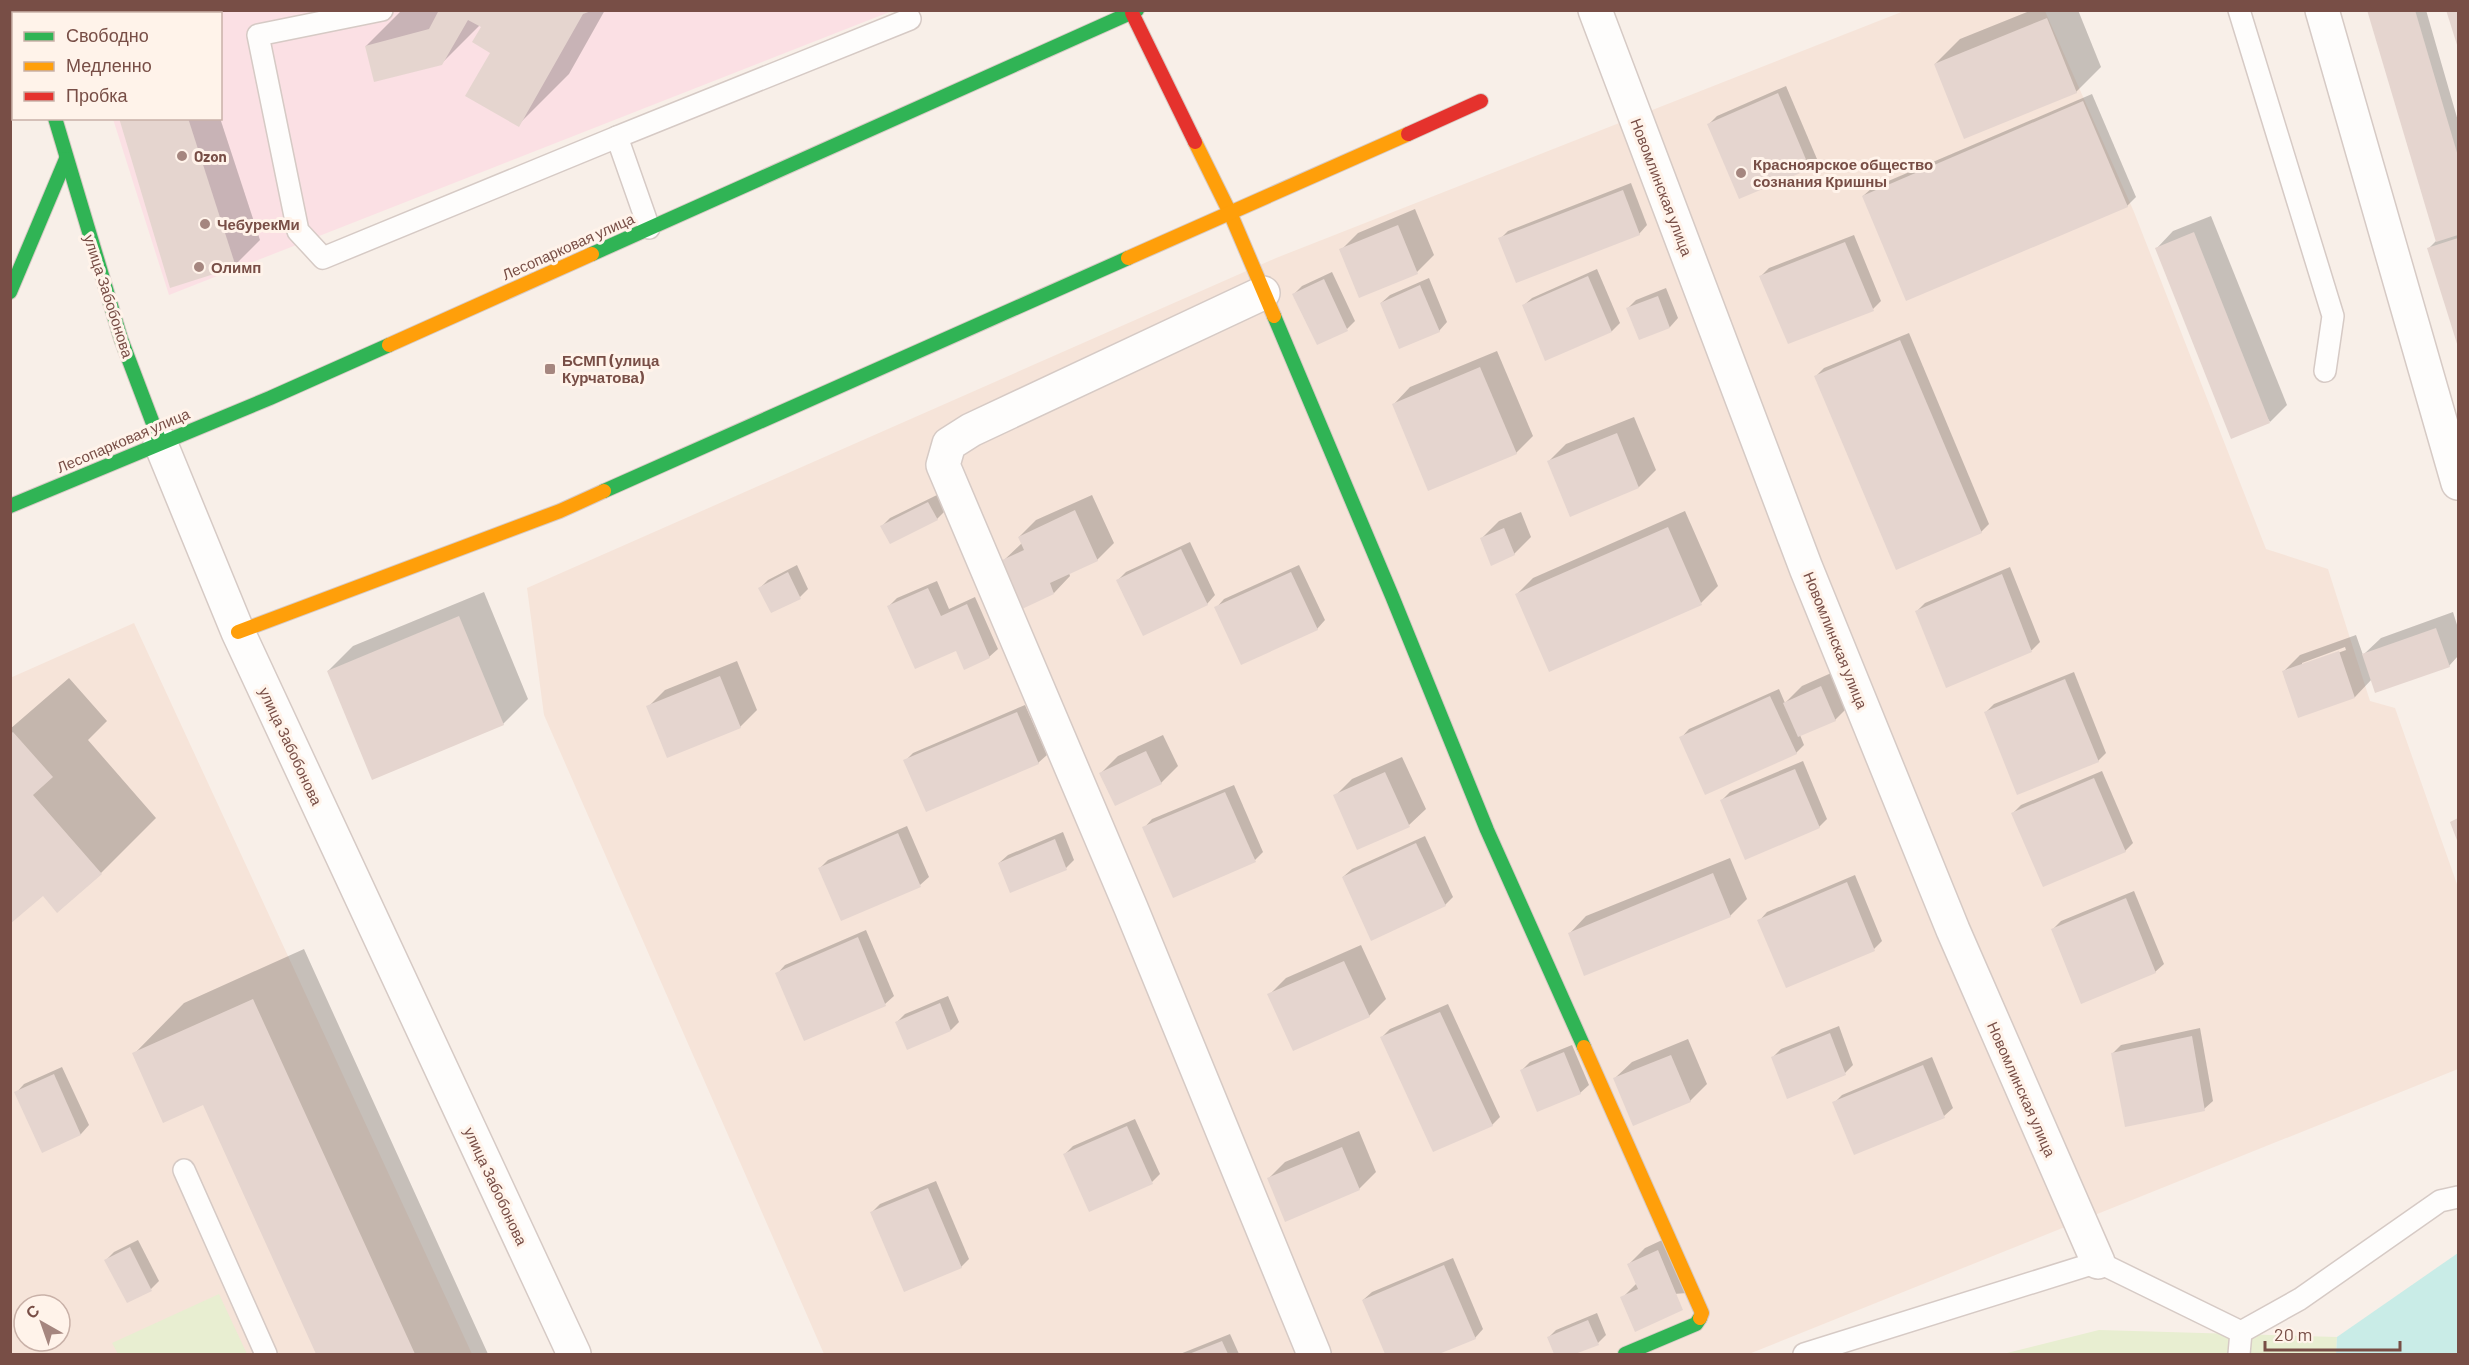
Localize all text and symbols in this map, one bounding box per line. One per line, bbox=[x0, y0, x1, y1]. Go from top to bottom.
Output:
legend bbox=[12, 12, 222, 120]
text: Свободно bbox=[66, 24, 149, 46]
text: Медленно bbox=[66, 54, 152, 76]
text: Пробка bbox=[66, 84, 129, 106]
street label: Новомлинская улица bbox=[1627, 116, 1697, 259]
place label: Ozon bbox=[194, 147, 227, 165]
marker: Ozon bbox=[175, 149, 189, 163]
place label: Красноярское общество сознания Кришны bbox=[1753, 155, 1933, 190]
marker: Красноярское общество сознания Кришны bbox=[1734, 166, 1748, 180]
street label: Лесопарковая улица bbox=[499, 209, 637, 283]
place label: ЧебурекМи bbox=[217, 215, 300, 233]
marker: ЧебурекМи bbox=[198, 217, 212, 231]
street label: улица Забобонова bbox=[81, 232, 138, 360]
place label: Олимп bbox=[211, 258, 261, 276]
marker: Олимп bbox=[192, 260, 206, 274]
place label: БСМП (улица Курчатова) bbox=[562, 351, 660, 386]
marker: БСМП (улица Курчатова) bbox=[543, 362, 557, 376]
street label: Лесопарковая улица bbox=[54, 404, 193, 476]
street label: Новомлинская улица bbox=[1800, 569, 1872, 712]
street label: улица Забобонова bbox=[256, 684, 327, 809]
street label: Новомлинская улица bbox=[1984, 1019, 2060, 1160]
street label: улица Забобонова bbox=[461, 1124, 532, 1249]
north arrow bbox=[12, 1293, 72, 1353]
text: С bbox=[22, 1300, 43, 1322]
scale bar bbox=[2265, 1314, 2400, 1352]
text: 20 m bbox=[2274, 1323, 2312, 1345]

